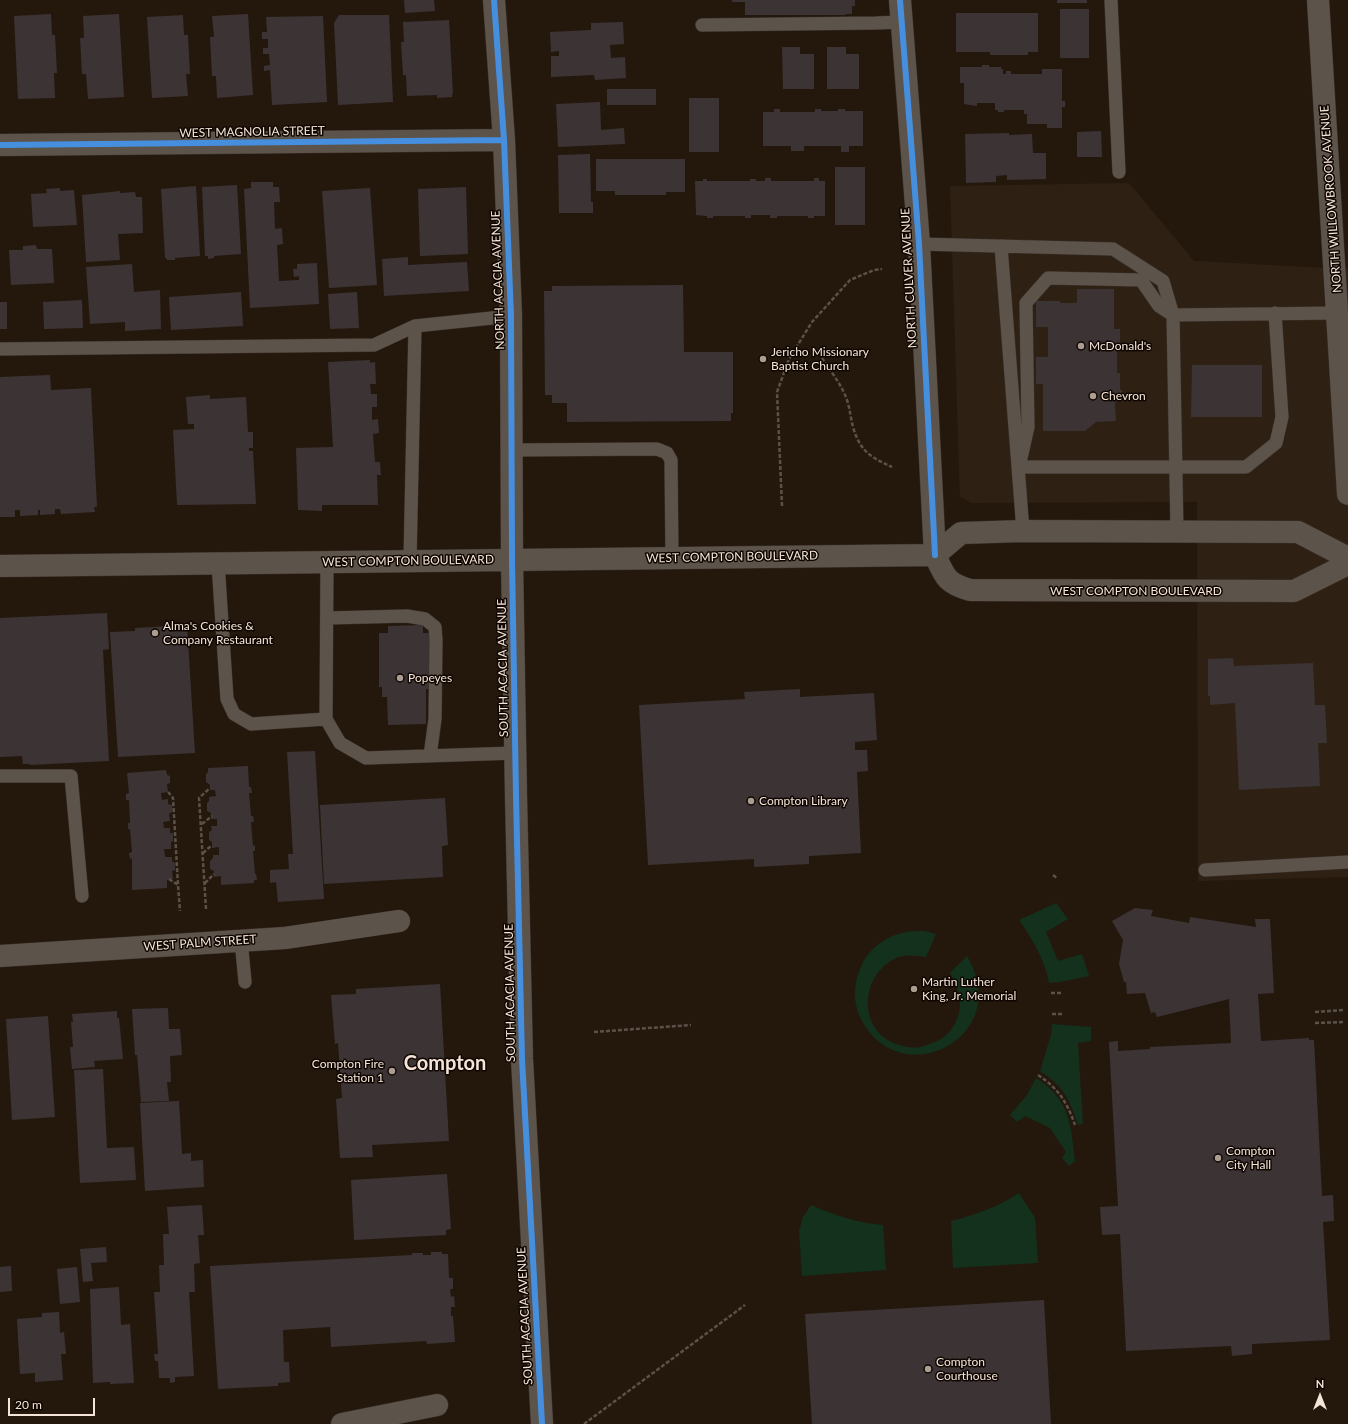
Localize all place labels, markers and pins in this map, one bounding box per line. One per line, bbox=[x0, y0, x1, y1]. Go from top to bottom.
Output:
place label: McDonald's bbox=[1089, 339, 1151, 353]
marker: McDonald's bbox=[1076, 341, 1086, 351]
place label: Jericho Missionary Baptist Church bbox=[771, 345, 869, 373]
marker: Jericho Missionary Baptist Church bbox=[758, 354, 768, 364]
place label: Chevron bbox=[1101, 389, 1146, 403]
marker: Chevron bbox=[1088, 391, 1098, 401]
place label: Alma's Cookies & Company Restaurant bbox=[163, 619, 273, 647]
marker: Alma's Cookies & Company Restaurant bbox=[150, 628, 160, 638]
place label: Popeyes bbox=[408, 671, 452, 685]
marker: Popeyes bbox=[395, 673, 405, 683]
place label: Compton Library bbox=[759, 794, 848, 808]
marker: Compton Library bbox=[746, 796, 756, 806]
place label: Martin Luther King, Jr. Memorial bbox=[922, 975, 1016, 1003]
marker: Martin Luther King, Jr. Memorial bbox=[909, 984, 919, 994]
place label: Compton Fire Station 1 bbox=[312, 1057, 384, 1085]
marker: Compton Fire Station 1 bbox=[387, 1066, 397, 1076]
place label: Compton City Hall bbox=[1226, 1144, 1275, 1172]
marker: Compton City Hall bbox=[1213, 1153, 1223, 1163]
place label: Compton Courthouse bbox=[936, 1355, 998, 1383]
marker: Compton Courthouse bbox=[923, 1364, 933, 1374]

